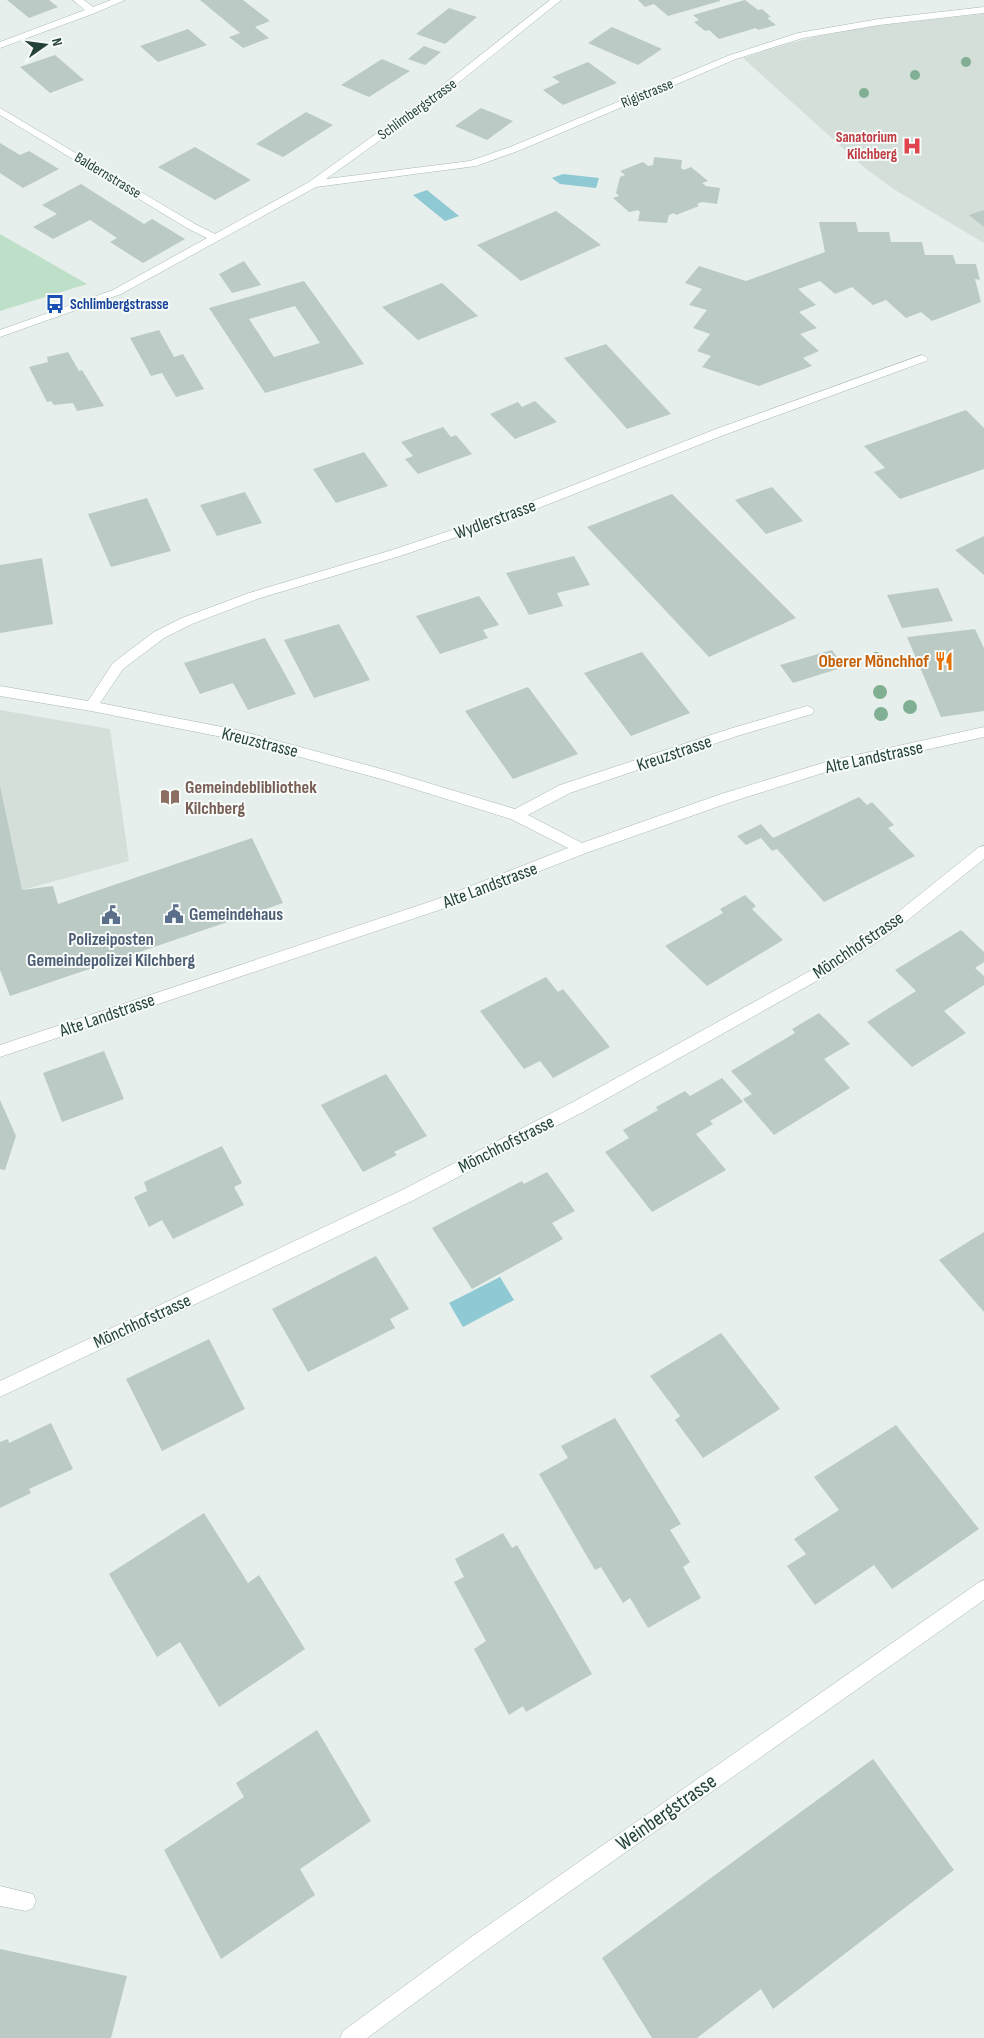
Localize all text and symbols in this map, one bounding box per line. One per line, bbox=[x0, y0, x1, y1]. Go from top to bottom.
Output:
north arrow bbox=[20, 20, 70, 70]
text: N bbox=[48, 36, 66, 48]
street label: Schlimbergstrasse bbox=[374, 74, 460, 144]
street label: Rigistrasse bbox=[618, 74, 676, 113]
place label: Sanatorium Kilchberg bbox=[836, 128, 898, 164]
hospital icon: Sanatorium Kilchberg bbox=[901, 135, 923, 157]
street label: Baldernstrasse bbox=[71, 148, 145, 203]
bus stop icon: Schlimbergstrasse bbox=[44, 293, 66, 315]
place label: Schlimbergstrasse bbox=[70, 295, 169, 314]
street label: Wydlerstrasse bbox=[452, 495, 539, 544]
restaurant icon: Oberer Mönchhof bbox=[933, 650, 955, 672]
place label: Oberer Mönchhof bbox=[818, 651, 929, 672]
street label: Kreuzstrasse bbox=[220, 723, 300, 762]
street label: Kreuzstrasse bbox=[634, 731, 714, 776]
street label: Alte Landstrasse bbox=[822, 737, 925, 778]
place label: Gemeindeblibliothek Kilchberg bbox=[185, 777, 317, 819]
library icon: Gemeindeblibliothek Kilchberg bbox=[159, 786, 181, 808]
street label: Alte Landstrasse bbox=[439, 858, 540, 913]
public building icon: Gemeindehaus bbox=[163, 903, 185, 925]
public building icon: Polizeiposten Gemeindepolizei Kilchberg bbox=[100, 904, 122, 926]
place label: Gemeindehaus bbox=[189, 904, 283, 925]
street label: Mönchhofstrasse bbox=[809, 907, 908, 983]
place label: Polizeiposten Gemeindepolizei Kilchberg bbox=[27, 929, 195, 971]
street label: Alte Landstrasse bbox=[56, 989, 158, 1042]
street label: Mönchhofstrasse bbox=[455, 1111, 558, 1178]
street label: Mönchhofstrasse bbox=[90, 1290, 194, 1353]
street label: Weinbergstrasse bbox=[611, 1769, 721, 1856]

